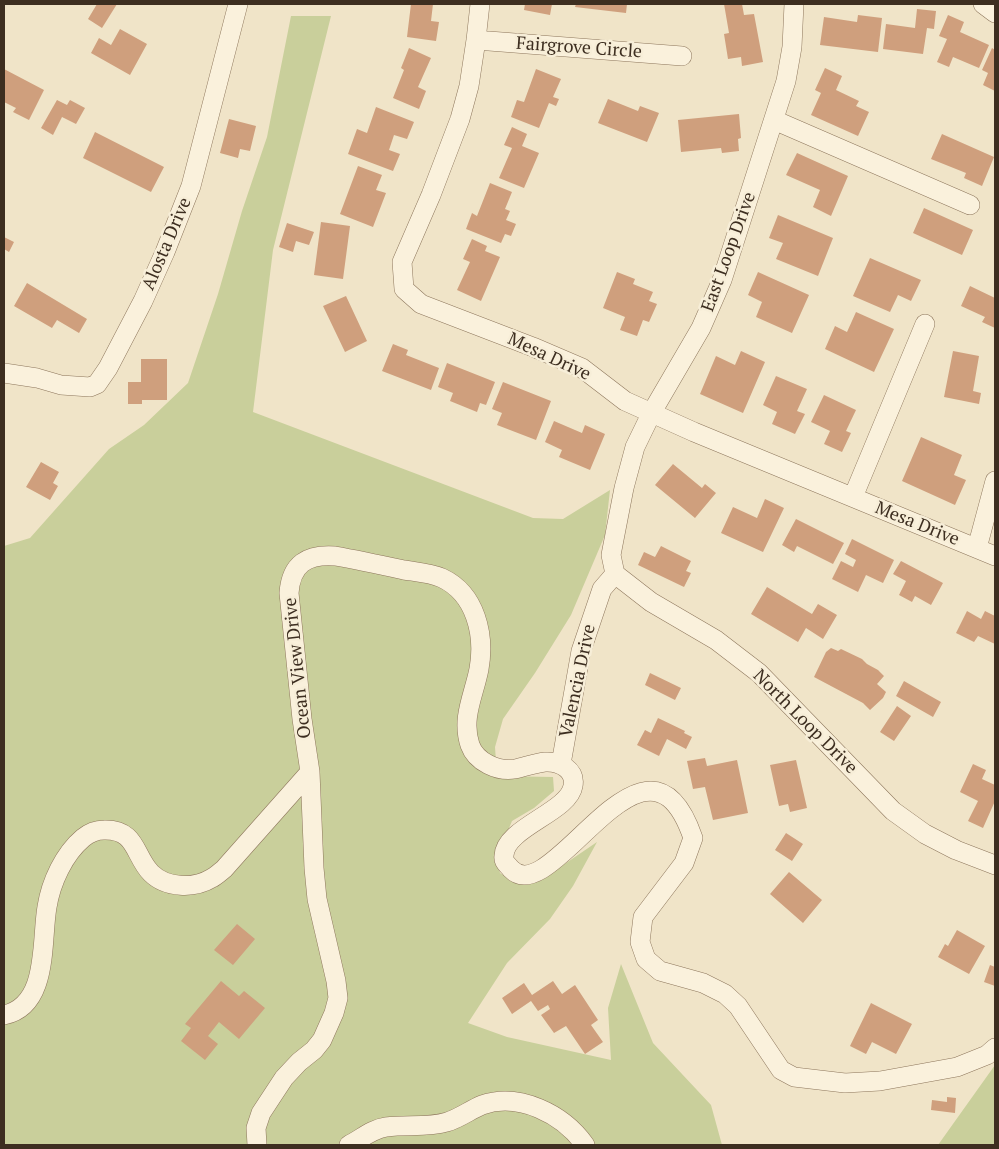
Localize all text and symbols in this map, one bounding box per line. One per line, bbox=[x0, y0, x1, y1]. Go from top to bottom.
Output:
street label: Fairgrove Circle bbox=[515, 33, 643, 63]
street label: East Loop Drive bbox=[697, 189, 761, 315]
street label: Alosta Drive bbox=[138, 194, 196, 294]
street label: Mesa Drive bbox=[504, 328, 594, 386]
street label: Mesa Drive bbox=[872, 497, 962, 551]
street label: Ocean View Drive bbox=[280, 596, 316, 740]
street label: Valencia Drive bbox=[555, 622, 601, 740]
street label: North Loop Drive bbox=[748, 665, 862, 779]

